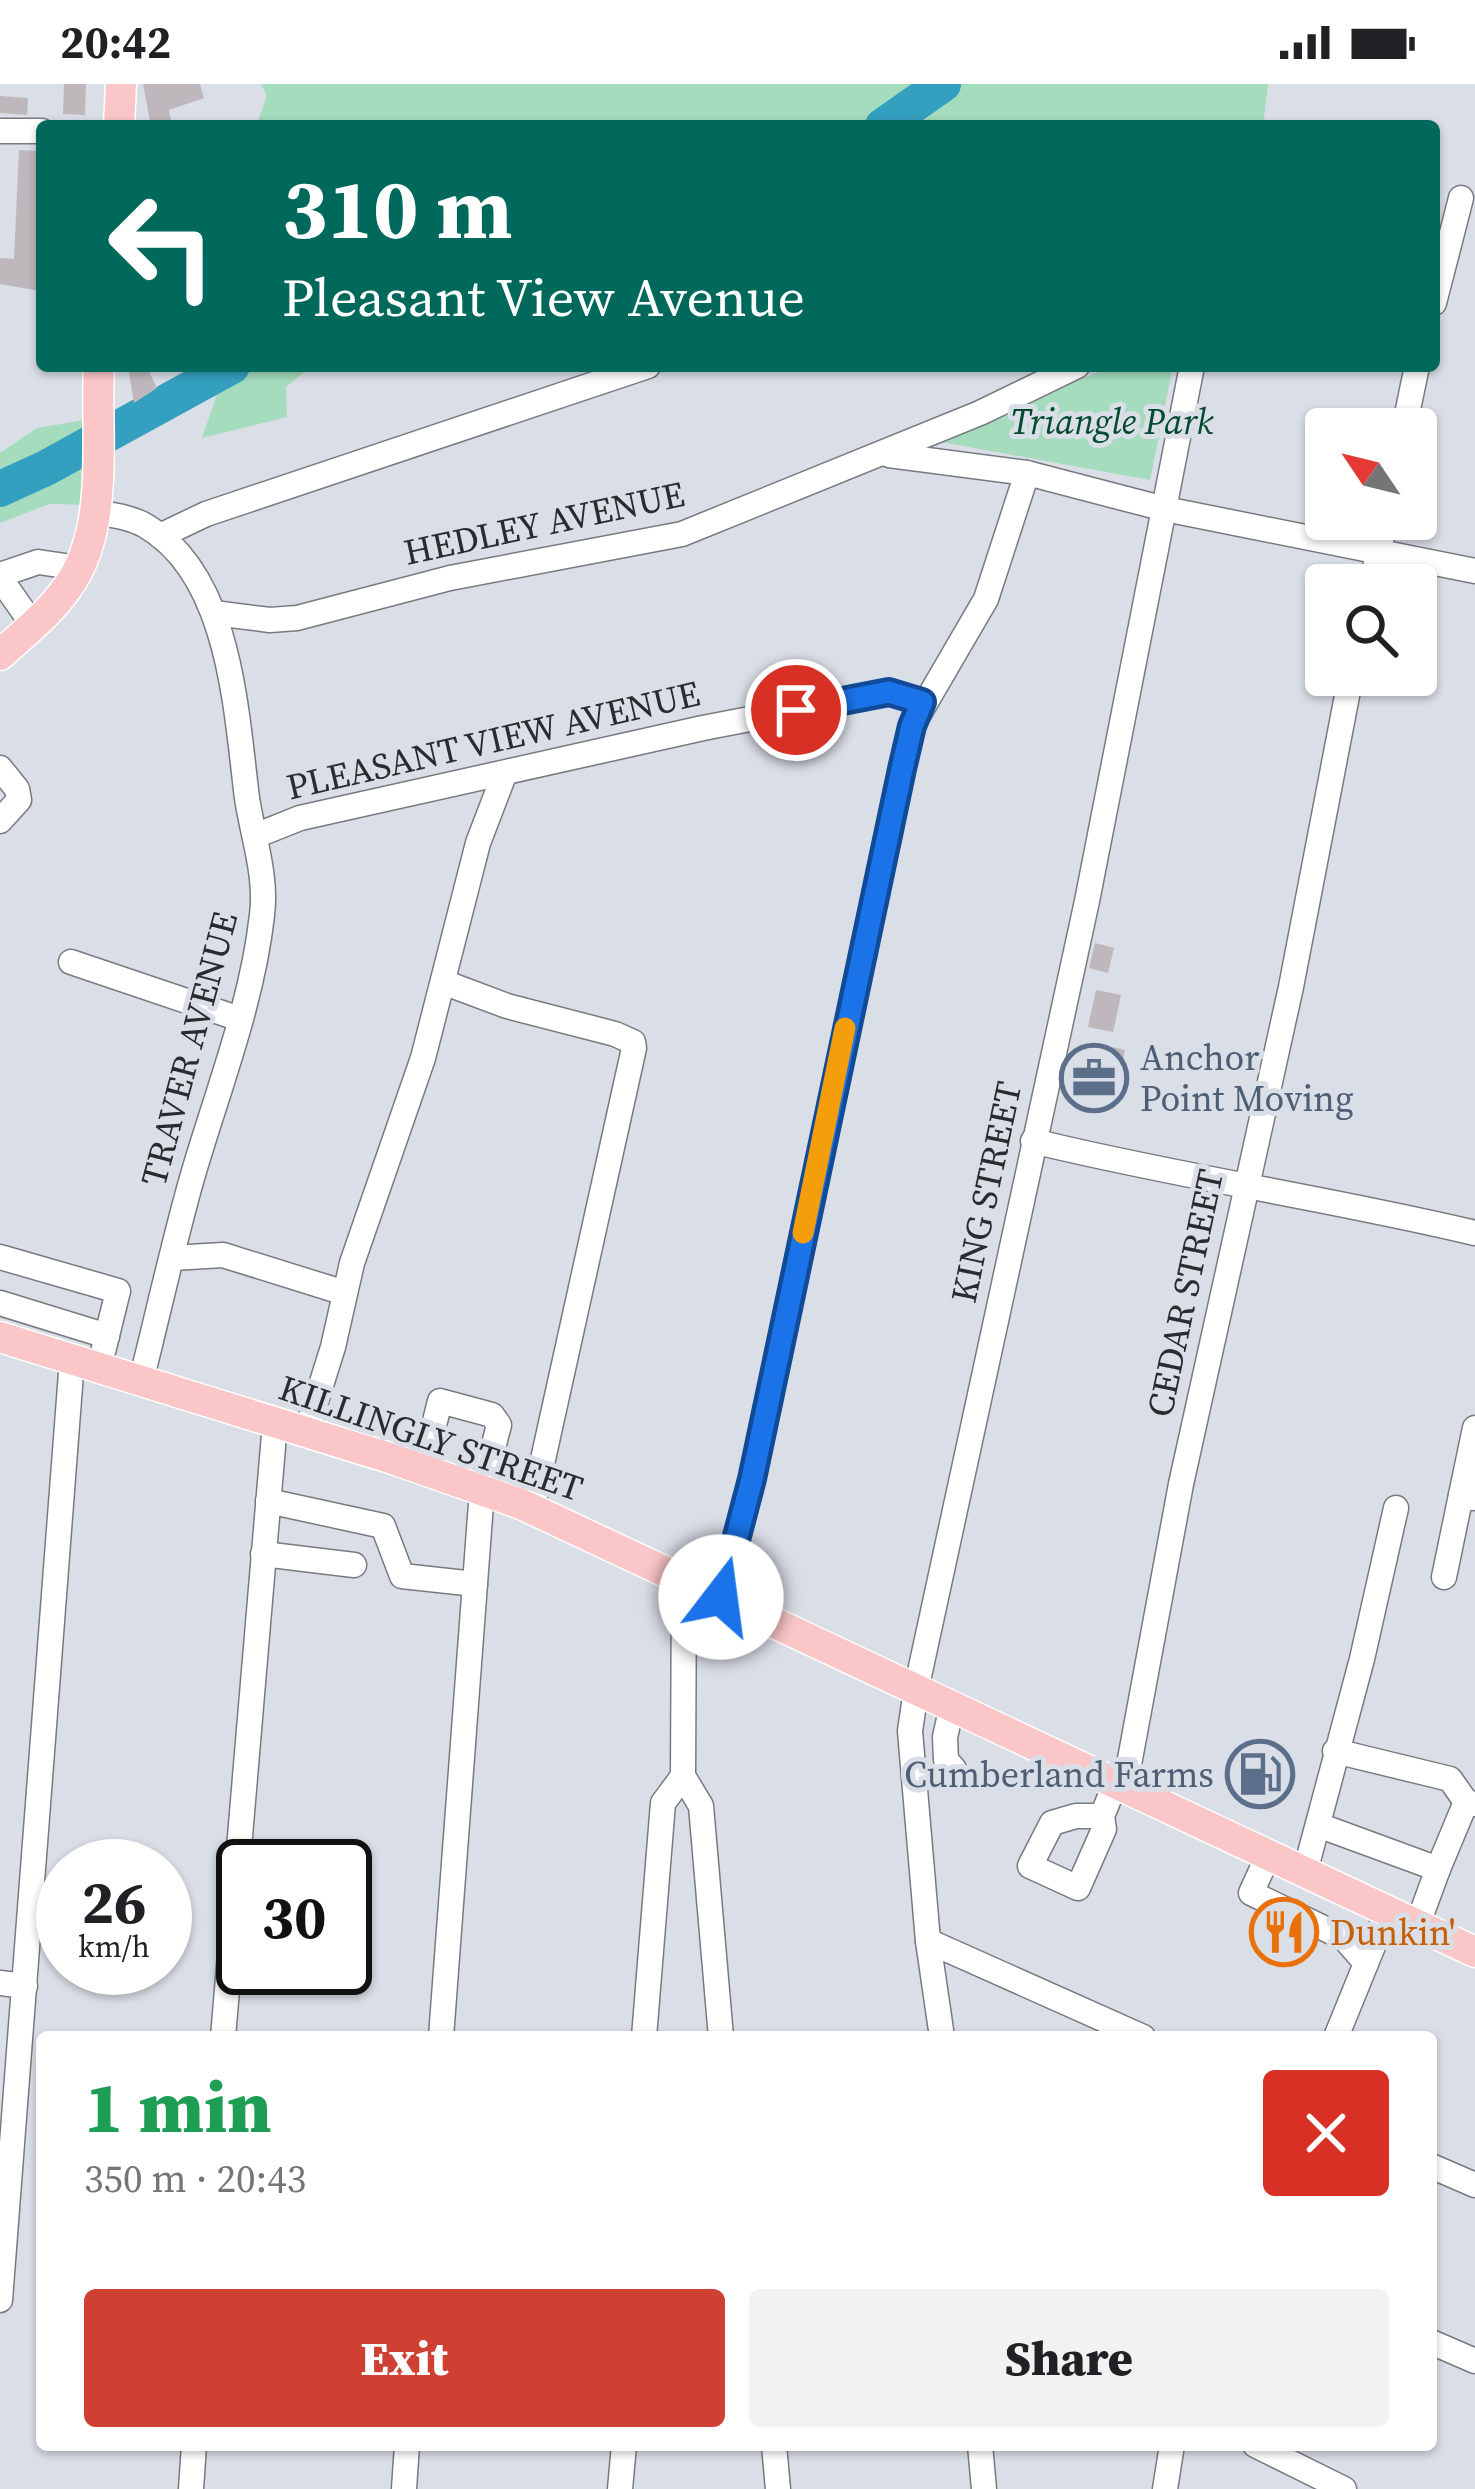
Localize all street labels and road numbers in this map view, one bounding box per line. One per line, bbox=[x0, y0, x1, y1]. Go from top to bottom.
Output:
street label: HEDLEY AVENUE bbox=[399, 469, 689, 577]
street label: PLEASANT VIEW AVENUE bbox=[282, 669, 704, 811]
street label: TRAVER AVENUE bbox=[129, 907, 249, 1191]
street label: KING STREET bbox=[939, 1077, 1033, 1307]
street label: CEDAR STREET bbox=[1135, 1165, 1235, 1421]
street label: KILLINGLY STREET bbox=[273, 1363, 590, 1513]

